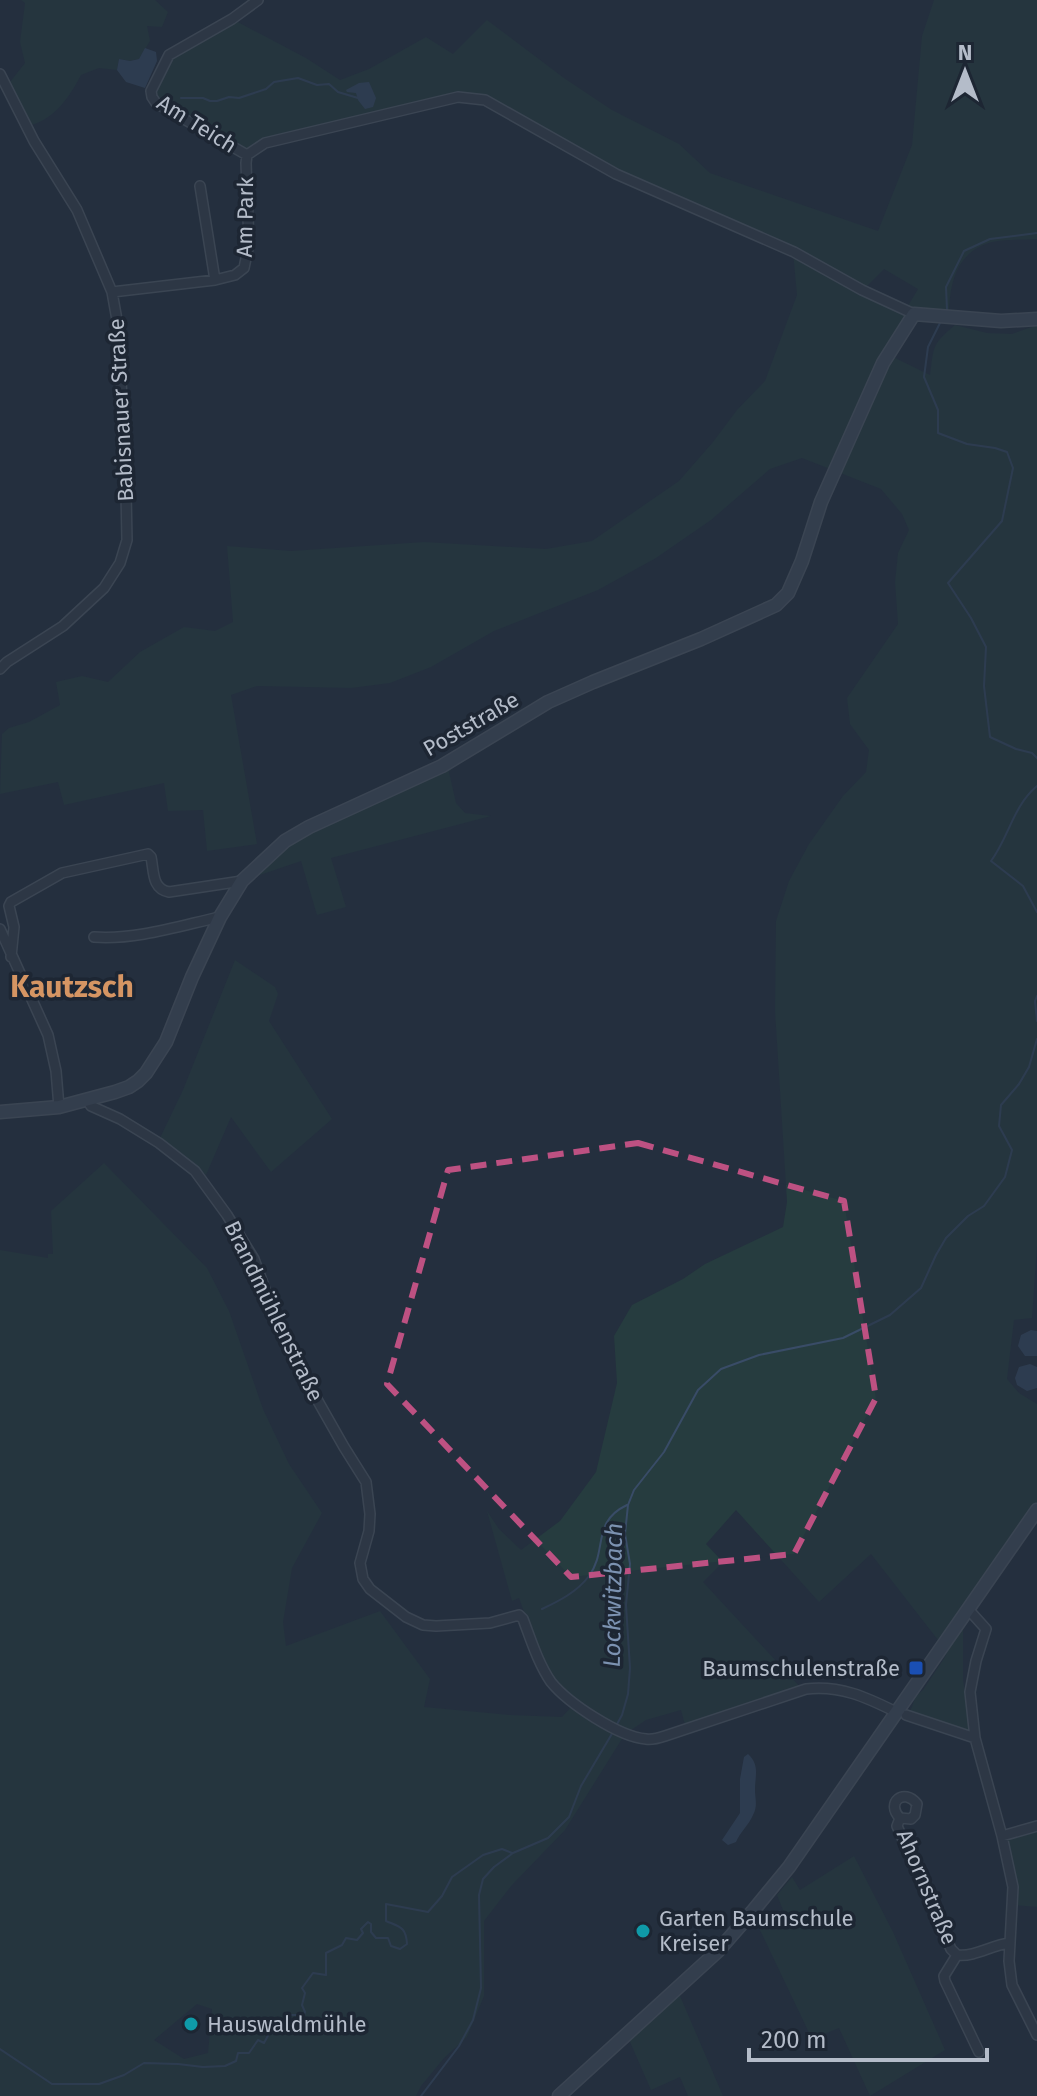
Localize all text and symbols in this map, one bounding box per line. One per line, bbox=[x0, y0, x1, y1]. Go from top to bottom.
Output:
north arrow bbox=[925, 32, 1005, 112]
text: N bbox=[958, 39, 972, 66]
street label: Am Teich bbox=[152, 89, 242, 159]
street label: Am Park bbox=[231, 176, 259, 258]
street label: Babisnauer Straße bbox=[103, 318, 139, 502]
street label: Poststraße bbox=[418, 686, 524, 762]
district label: Kautzsch bbox=[10, 969, 134, 1005]
street label: Brandmühlenstraße bbox=[219, 1216, 329, 1406]
water label: Lockwitzbach bbox=[598, 1522, 628, 1668]
place label: Baumschulenstraße bbox=[702, 1655, 900, 1682]
marker: Baumschulenstraße bbox=[907, 1659, 925, 1677]
street label: Ahornstraße bbox=[891, 1825, 963, 1949]
place label: Garten Baumschule Kreiser bbox=[659, 1905, 853, 1957]
marker: Garten Baumschule Kreiser bbox=[634, 1922, 652, 1940]
place label: Hauswaldmühle bbox=[207, 2011, 366, 2038]
scale bar bbox=[749, 2012, 987, 2062]
marker: Hauswaldmühle bbox=[182, 2015, 200, 2033]
text: 200 m bbox=[761, 2026, 827, 2054]

